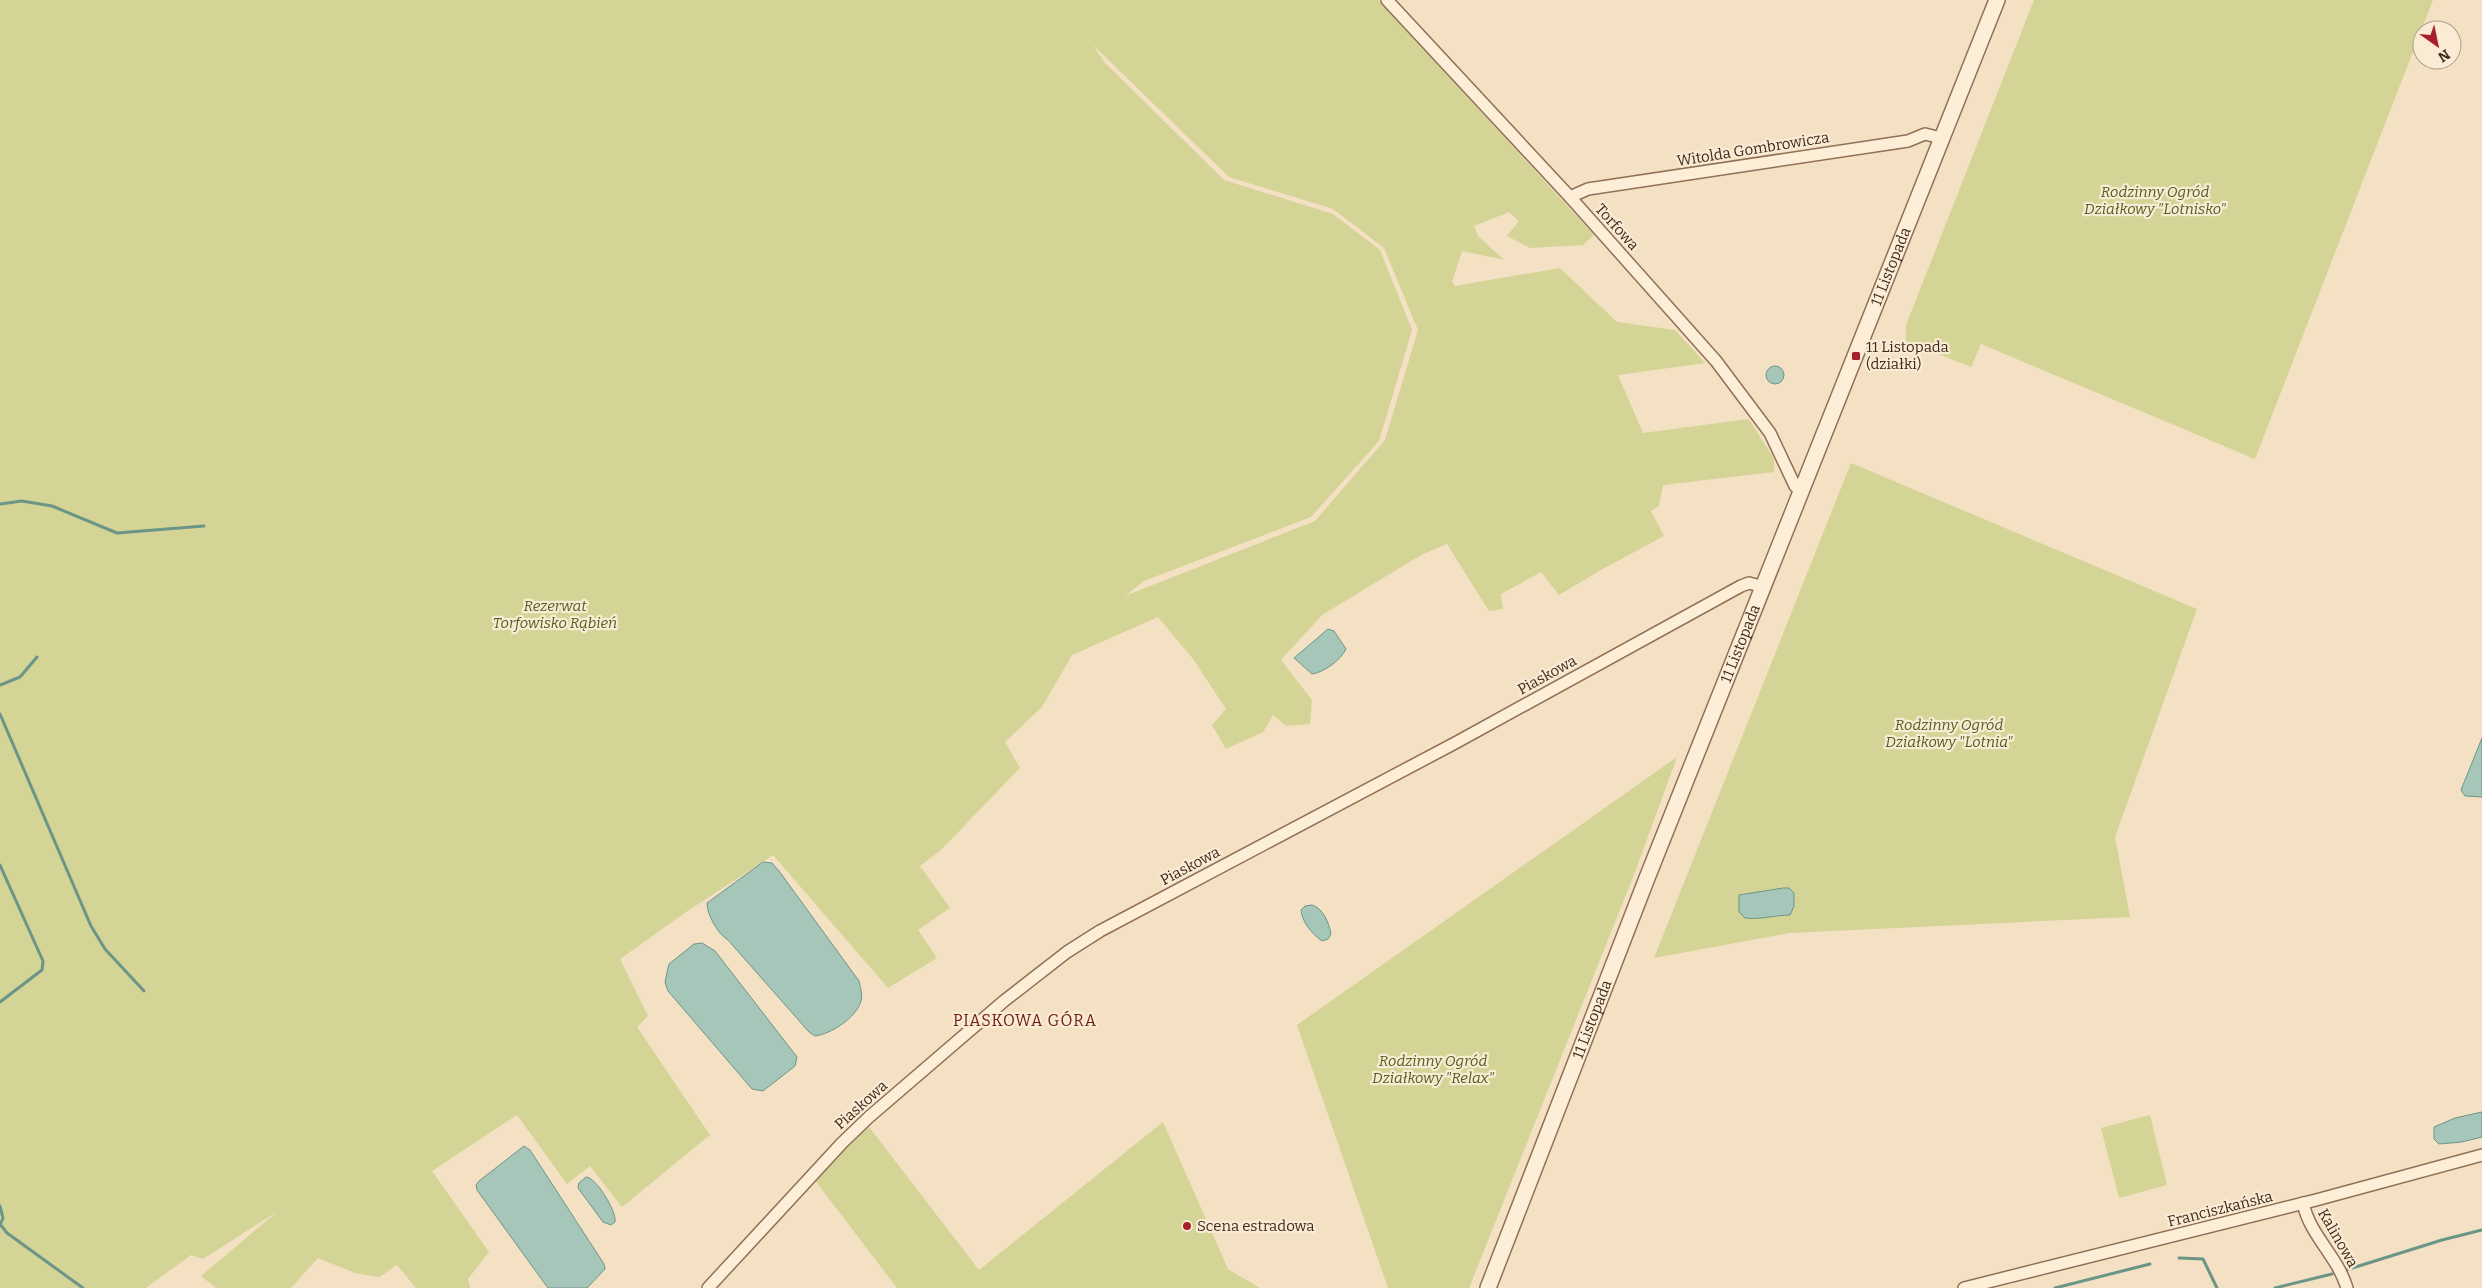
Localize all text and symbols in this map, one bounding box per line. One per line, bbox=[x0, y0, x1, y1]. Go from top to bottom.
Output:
north arrow bbox=[2412, 20, 2462, 70]
text: N bbox=[2434, 45, 2453, 66]
street label: Witolda Gombrowicza bbox=[1676, 128, 1830, 170]
park label: Rodzinny Ogród Działkowy "Lotnisko" bbox=[2084, 183, 2226, 218]
street label: Torfowa bbox=[1591, 200, 1643, 254]
street label: 11 Listopada bbox=[1867, 225, 1914, 308]
place label: 11 Listopada (działki) bbox=[1866, 338, 1949, 373]
marker: 11 Listopada (działki) bbox=[1850, 350, 1862, 362]
park label: Rezerwat Torfowisko Rąbień bbox=[493, 597, 617, 632]
street label: 11 Listopada bbox=[1717, 602, 1764, 686]
street label: Piaskowa bbox=[1514, 651, 1580, 699]
park label: Rodzinny Ogród Działkowy "Lotnia" bbox=[1885, 716, 2013, 751]
street label: Piaskowa bbox=[1157, 843, 1223, 889]
street label: 11 Listopada bbox=[1569, 978, 1616, 1061]
district label: PIASKOWA GÓRA bbox=[953, 1010, 1097, 1030]
park label: Rodzinny Ogród Działkowy "Relax" bbox=[1372, 1052, 1494, 1087]
street label: Piaskowa bbox=[831, 1077, 891, 1133]
street label: Franciszkańska bbox=[2166, 1187, 2274, 1231]
street label: Kalinowa bbox=[2314, 1205, 2362, 1271]
place label: Scena estradowa bbox=[1197, 1217, 1314, 1235]
marker: Scena estradowa bbox=[1181, 1220, 1193, 1232]

